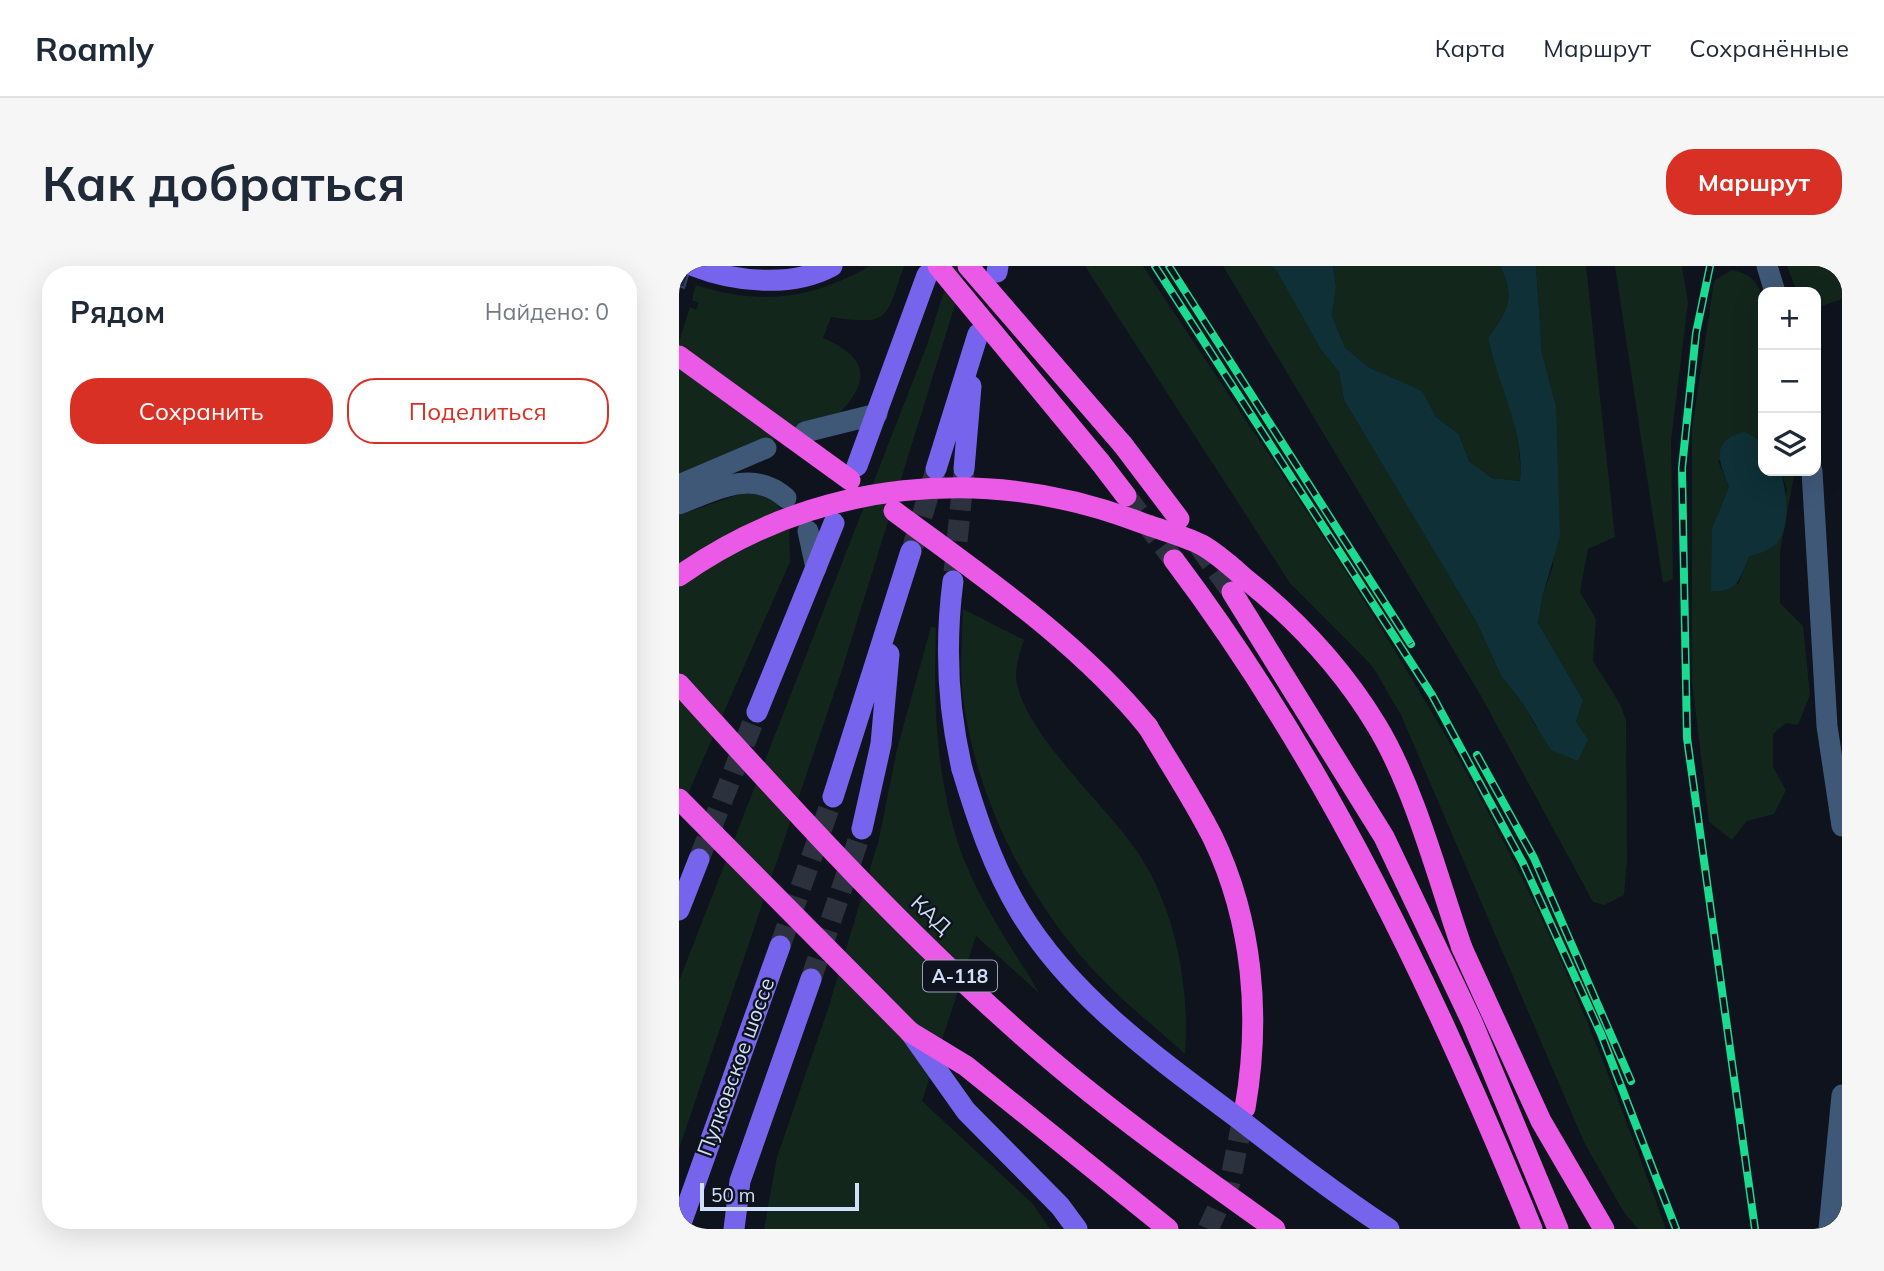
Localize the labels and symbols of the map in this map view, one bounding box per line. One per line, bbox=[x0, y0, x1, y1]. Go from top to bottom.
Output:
street label: КАД bbox=[906, 889, 957, 939]
road number: А-118 bbox=[923, 960, 997, 992]
street label: Пулковское шоссе bbox=[691, 974, 779, 1159]
scale bar bbox=[700, 1180, 859, 1212]

